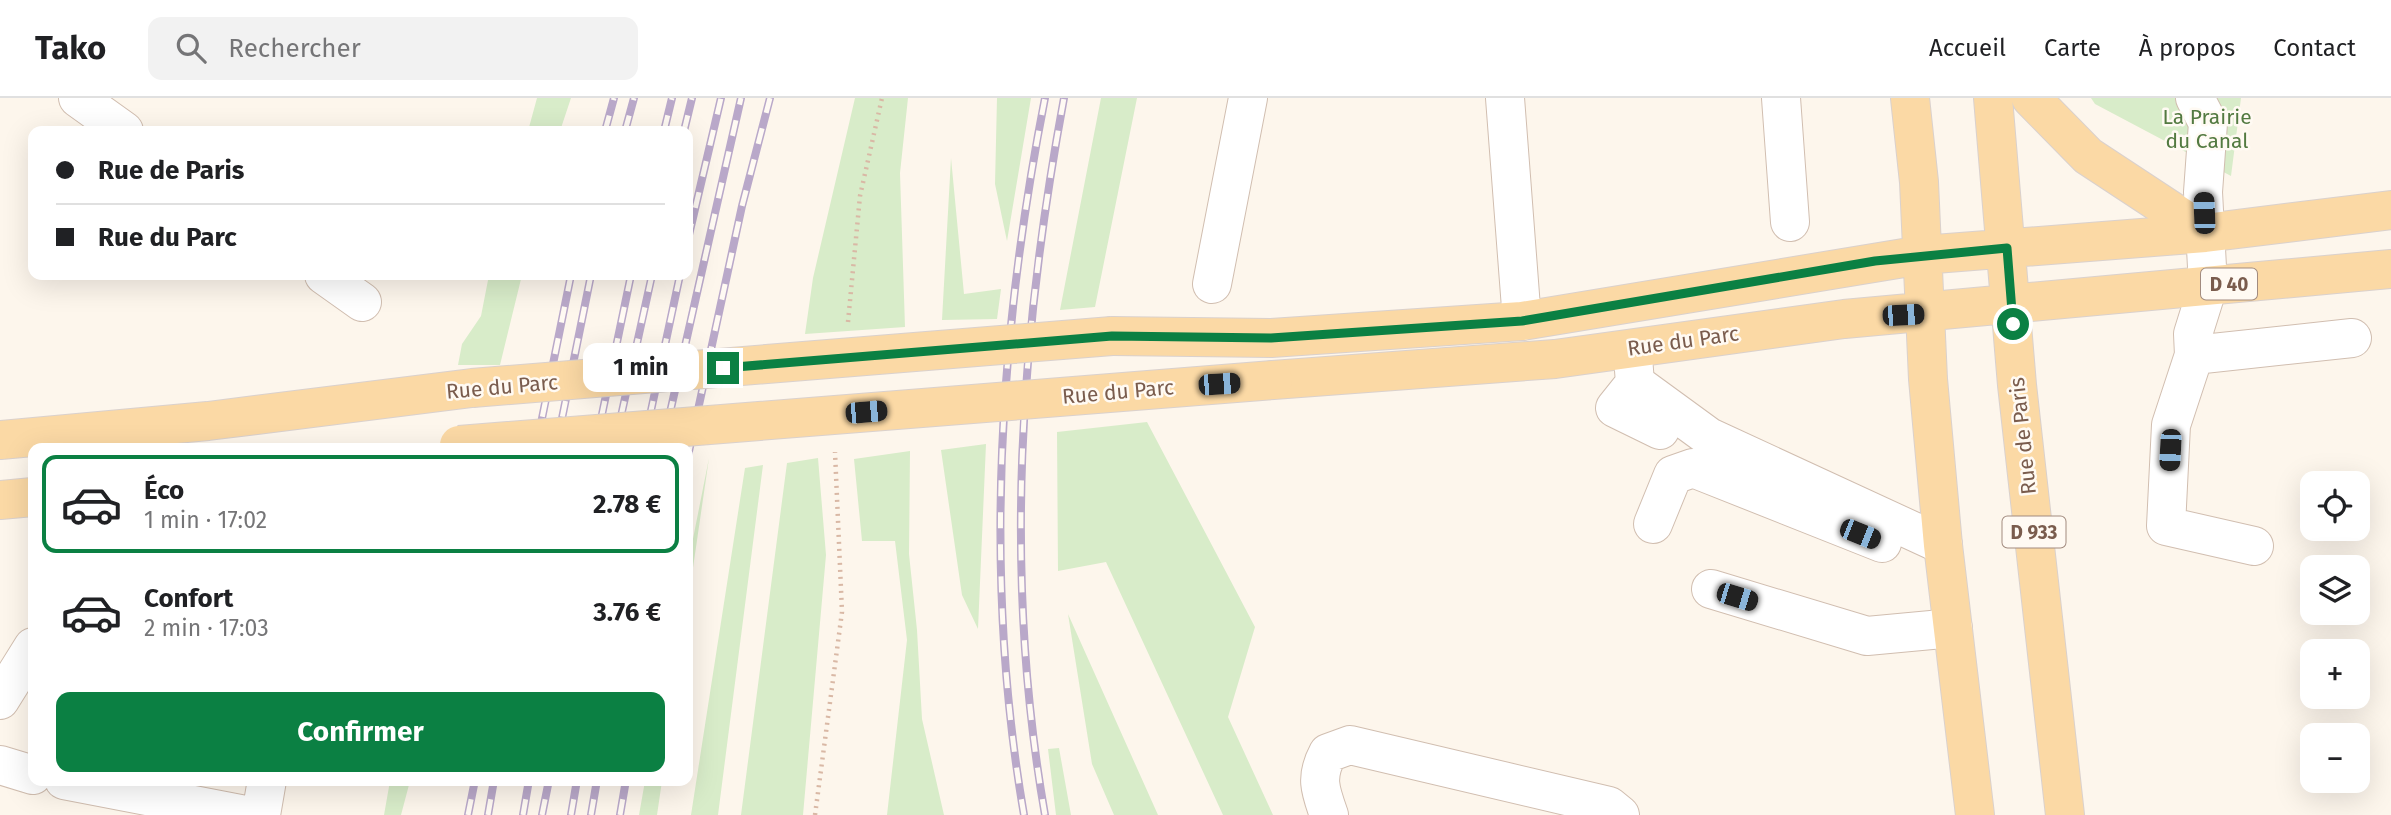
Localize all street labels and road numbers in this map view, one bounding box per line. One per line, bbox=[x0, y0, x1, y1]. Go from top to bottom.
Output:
road number: D 40 bbox=[2201, 268, 2257, 300]
street label: Rue du Parc bbox=[1626, 320, 1740, 362]
street label: Rue du Parc bbox=[445, 369, 559, 405]
street label: Rue du Parc bbox=[1061, 374, 1175, 410]
street label: Rue de Paris bbox=[2004, 376, 2042, 496]
road number: D 933 bbox=[2002, 516, 2066, 547]

